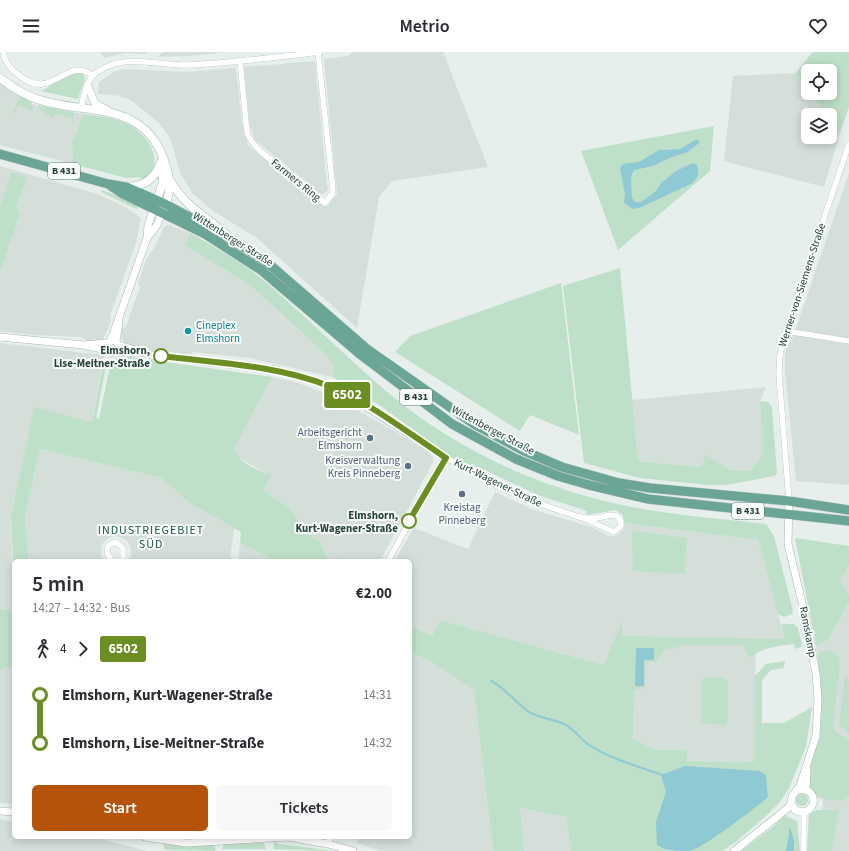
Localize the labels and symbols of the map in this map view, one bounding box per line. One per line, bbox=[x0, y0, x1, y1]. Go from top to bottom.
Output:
street label: Farmers Ring bbox=[268, 155, 324, 205]
road number: B 431 bbox=[48, 163, 80, 179]
street label: Wittenberger Straße bbox=[190, 208, 277, 270]
street label: Werner-von-Siemens-Straße bbox=[775, 221, 829, 349]
place label: Cineplex Elmshorn bbox=[196, 318, 240, 346]
marker: Cineplex Elmshorn bbox=[183, 326, 193, 336]
place label: Elmshorn, Lise-Meitner-Straße bbox=[54, 343, 150, 371]
marker: Elmshorn, Lise-Meitner-Straße bbox=[153, 348, 169, 364]
line badge: 6502 bbox=[319, 382, 375, 408]
road number: B 431 bbox=[400, 389, 432, 405]
street label: Wittenberger Straße bbox=[449, 402, 538, 459]
place label: Arbeitsgericht Elmshorn bbox=[298, 425, 362, 453]
marker: Arbeitsgericht Elmshorn bbox=[365, 433, 375, 443]
place label: Kreisverwaltung Kreis Pinneberg bbox=[325, 453, 400, 481]
street label: Kurt-Wagener-Straße bbox=[452, 455, 545, 511]
marker: Kreisverwaltung Kreis Pinneberg bbox=[403, 461, 413, 471]
marker: Kreistag Pinneberg bbox=[457, 489, 467, 499]
place label: Kreistag Pinneberg bbox=[438, 500, 486, 528]
road number: B 431 bbox=[732, 503, 764, 519]
place label: Elmshorn, Kurt-Wagener-Straße bbox=[295, 508, 398, 536]
marker: Elmshorn, Kurt-Wagener-Straße bbox=[401, 513, 417, 529]
district label: INDUSTRIEGEBIET SÜD bbox=[98, 522, 204, 553]
street label: Ramskamp bbox=[796, 605, 820, 659]

